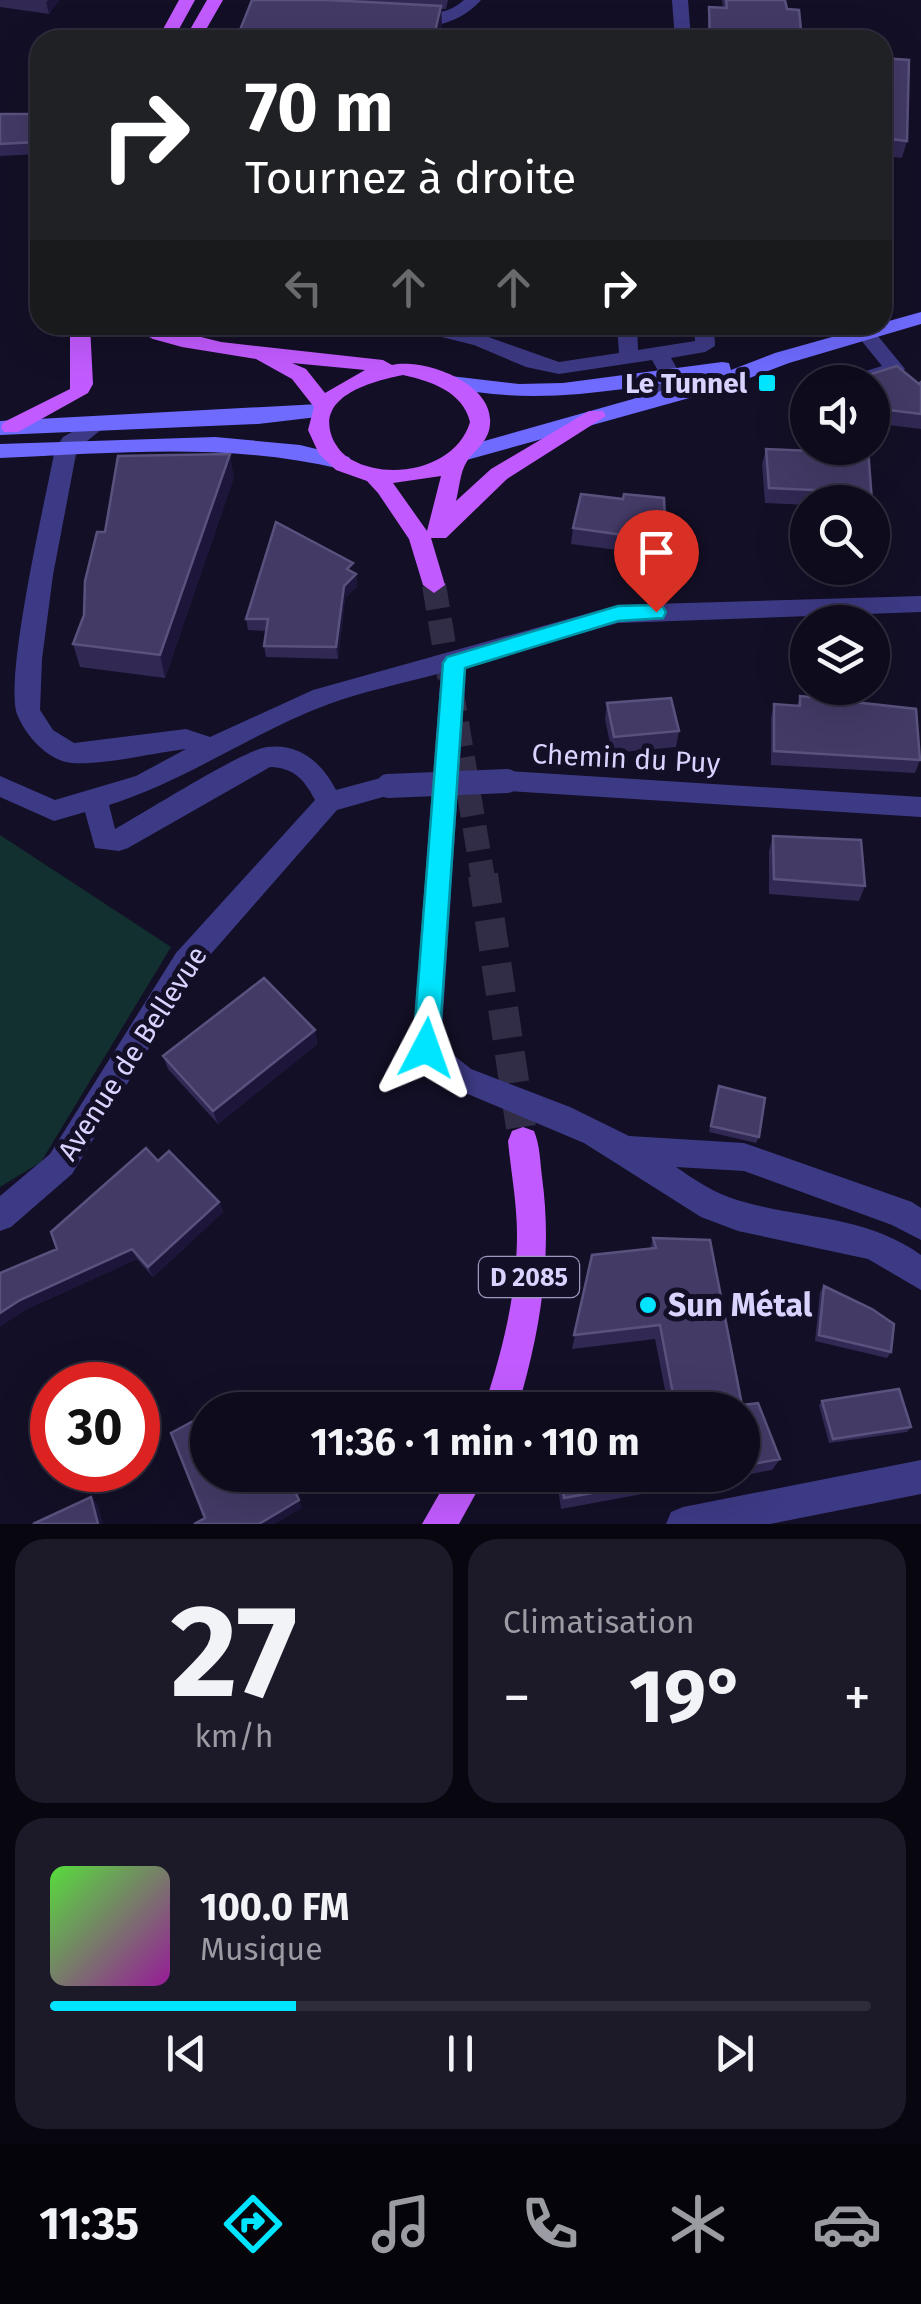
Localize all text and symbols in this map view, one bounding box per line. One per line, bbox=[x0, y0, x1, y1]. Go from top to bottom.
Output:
text: 70 m bbox=[245, 66, 394, 150]
icon: right bbox=[80, 70, 210, 200]
text: Tournez à droite bbox=[245, 151, 576, 205]
icon: left bbox=[276, 260, 331, 315]
icon: ahead bbox=[381, 260, 436, 315]
icon: ahead bbox=[486, 260, 541, 315]
icon: right bbox=[591, 260, 646, 315]
map controls bbox=[790, 365, 890, 705]
button: sound bbox=[790, 365, 890, 465]
place label: Le Tunnel bbox=[625, 367, 748, 400]
marker: Le Tunnel bbox=[756, 372, 778, 394]
button: search bbox=[790, 485, 890, 585]
pin bbox=[614, 510, 699, 613]
icon: arrive bbox=[629, 525, 684, 580]
button: layers bbox=[790, 605, 890, 705]
street label: Chemin du Puy bbox=[531, 737, 721, 780]
street label: Avenue de Bellevue bbox=[51, 940, 214, 1167]
position arrow bbox=[374, 996, 478, 1100]
road number: D 2085 bbox=[479, 1257, 579, 1297]
place label: Sun Métal bbox=[668, 1286, 813, 1324]
marker: Sun Métal bbox=[637, 1294, 659, 1316]
speed limit sign: 30 bbox=[30, 1362, 160, 1492]
text: 11:36 · 1 min · 110 m bbox=[310, 1419, 640, 1465]
text: 27 bbox=[171, 1574, 297, 1730]
text: Climatisation bbox=[503, 1603, 694, 1641]
text: 19° bbox=[629, 1652, 745, 1742]
text: − bbox=[503, 1665, 531, 1731]
text: + bbox=[844, 1665, 871, 1731]
text: km/h bbox=[194, 1717, 274, 1755]
text: 100.0 FM bbox=[200, 1884, 349, 1930]
text: Musique bbox=[200, 1930, 323, 1968]
icon: previous bbox=[159, 2026, 214, 2081]
icon: pause bbox=[433, 2026, 488, 2081]
icon: next bbox=[707, 2026, 762, 2081]
icon: directions bbox=[218, 2189, 288, 2259]
icon: music bbox=[366, 2189, 436, 2259]
icon: phone bbox=[515, 2189, 585, 2259]
icon: climate bbox=[663, 2189, 733, 2259]
icon: car bbox=[812, 2189, 882, 2259]
text: 11:35 bbox=[39, 2197, 139, 2251]

